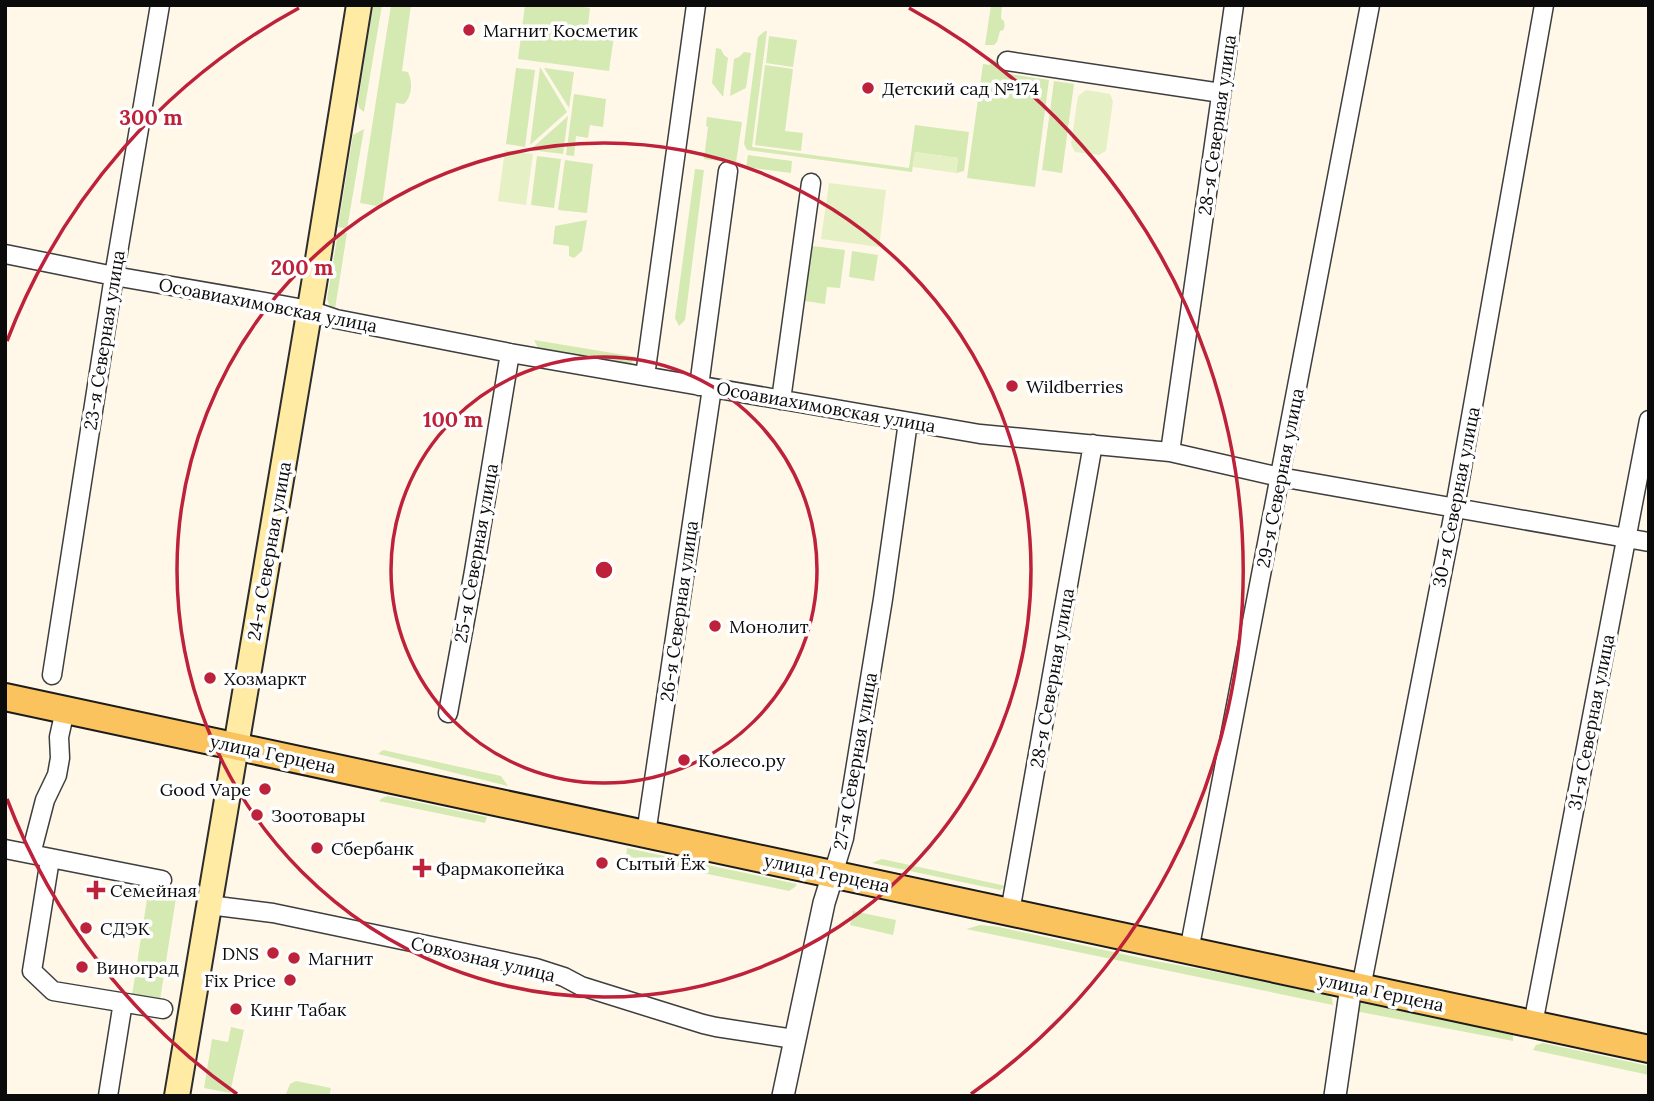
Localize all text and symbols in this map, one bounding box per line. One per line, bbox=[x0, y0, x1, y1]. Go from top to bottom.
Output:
place label: Магнит Косметик bbox=[483, 19, 638, 42]
marker: Магнит Косметик bbox=[461, 22, 477, 38]
street label: 28-я Северная улица bbox=[1193, 33, 1241, 217]
place label: Детский сад №174 bbox=[882, 77, 1039, 100]
marker: Детский сад №174 bbox=[860, 80, 876, 96]
text: 300 m bbox=[119, 104, 183, 131]
street label: 23-я Северная улица bbox=[78, 248, 130, 432]
text: 200 m bbox=[271, 254, 333, 281]
street label: Осоавиахимовская улица bbox=[157, 273, 379, 337]
place label: Wildberries bbox=[1026, 375, 1123, 398]
street label: Осоавиахимовская улица bbox=[715, 376, 937, 438]
marker: Wildberries bbox=[1004, 378, 1020, 394]
street label: 29-я Северная улица bbox=[1251, 386, 1309, 570]
street label: 30-я Северная улица bbox=[1427, 405, 1485, 589]
text: 100 m bbox=[423, 406, 483, 433]
street label: 24-я Северная улица bbox=[242, 460, 296, 642]
street label: 25-я Северная улица bbox=[449, 461, 503, 645]
street label: 26-я Северная улица bbox=[655, 519, 703, 703]
centre of rings bbox=[592, 558, 616, 582]
street label: 28-я Северная улица bbox=[1025, 586, 1079, 770]
place label: Монолит bbox=[729, 615, 809, 638]
marker: Монолит bbox=[707, 618, 723, 634]
street label: 31-я Северная улица bbox=[1563, 632, 1619, 812]
place label: Хозмаркт bbox=[224, 667, 306, 690]
marker: Хозмаркт bbox=[202, 670, 218, 686]
street label: 27-я Северная улица bbox=[828, 670, 882, 852]
street label: улица Герцена bbox=[208, 729, 338, 779]
place label: Колесо.ру bbox=[698, 749, 786, 772]
marker: Колесо.ру bbox=[676, 752, 692, 768]
place label: Good Vape bbox=[160, 778, 251, 801]
marker: Good Vape bbox=[257, 781, 273, 797]
place label: Зоотовары bbox=[271, 804, 365, 827]
marker: Зоотовары bbox=[249, 807, 265, 823]
place label: Сбербанк bbox=[331, 837, 414, 860]
marker: Сбербанк bbox=[309, 840, 325, 856]
street label: улица Герцена bbox=[762, 848, 892, 898]
place label: Сытый Ёж bbox=[616, 852, 705, 875]
marker: Сытый Ёж bbox=[594, 855, 610, 871]
place label: Фармакопейка bbox=[436, 857, 564, 880]
marker: Фармакопейка bbox=[414, 860, 430, 876]
place label: Семейная bbox=[110, 879, 197, 902]
marker: Семейная bbox=[88, 882, 104, 898]
place label: СДЭК bbox=[100, 917, 150, 940]
marker: СДЭК bbox=[78, 920, 94, 936]
street label: Совхозная улица bbox=[408, 931, 558, 987]
place label: DNS bbox=[222, 942, 259, 965]
marker: DNS bbox=[265, 945, 281, 961]
place label: Магнит bbox=[308, 947, 373, 970]
marker: Магнит bbox=[286, 950, 302, 966]
place label: Виноград bbox=[96, 956, 179, 979]
marker: Виноград bbox=[74, 959, 90, 975]
street label: улица Герцена bbox=[1316, 967, 1446, 1017]
place label: Fix Price bbox=[204, 969, 276, 992]
marker: Fix Price bbox=[282, 972, 298, 988]
place label: Кинг Табак bbox=[250, 998, 347, 1021]
marker: Кинг Табак bbox=[228, 1001, 244, 1017]

